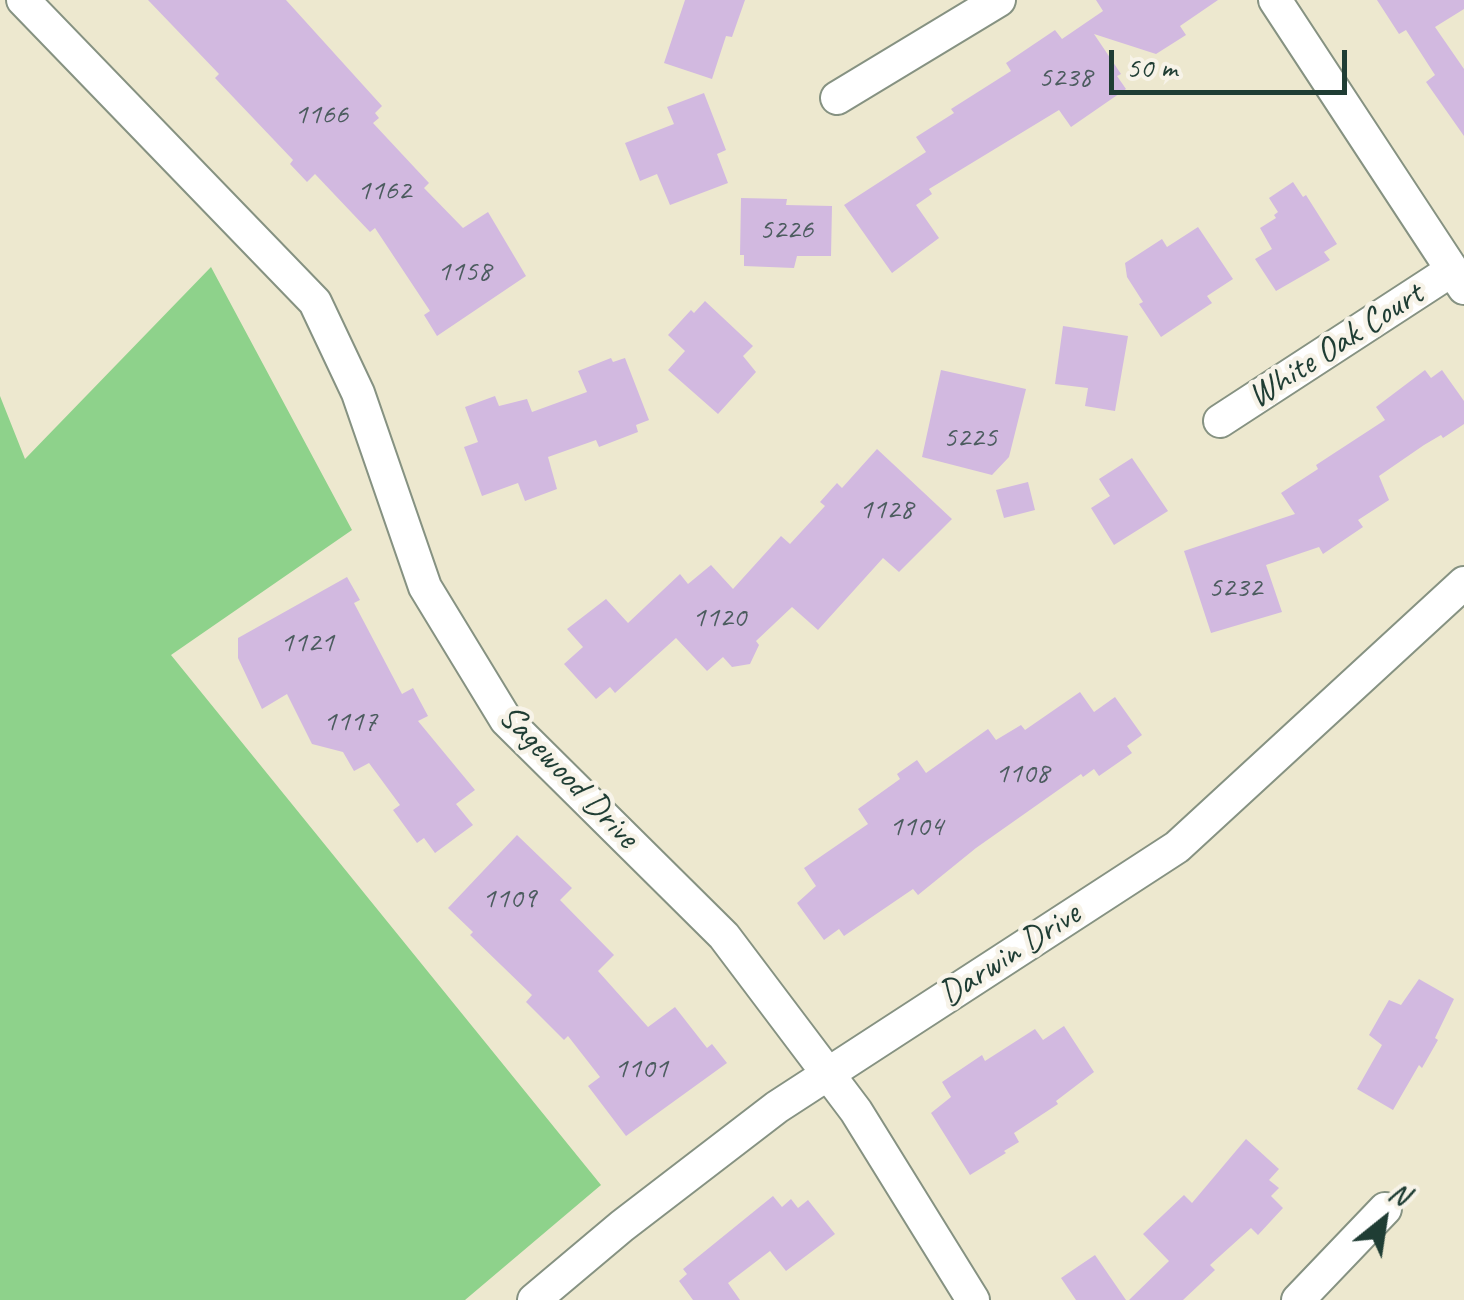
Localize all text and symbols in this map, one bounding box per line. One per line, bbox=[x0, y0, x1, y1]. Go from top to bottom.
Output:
scale bar bbox=[1114, 30, 1352, 92]
text: 50 m bbox=[1126, 48, 1177, 86]
house number: 5238 bbox=[1038, 60, 1092, 96]
house number: 1166 bbox=[294, 97, 348, 133]
house number: 1162 bbox=[357, 173, 411, 209]
house number: 5226 bbox=[759, 212, 813, 248]
house number: 1158 bbox=[437, 254, 491, 290]
street label: White Oak Court bbox=[1241, 274, 1431, 418]
house number: 5225 bbox=[943, 420, 997, 456]
house number: 1128 bbox=[859, 492, 913, 528]
house number: 5232 bbox=[1208, 570, 1262, 606]
house number: 1120 bbox=[692, 600, 746, 636]
house number: 1121 bbox=[280, 625, 334, 661]
street label: Sagewood Drive bbox=[489, 696, 647, 858]
house number: 1117 bbox=[323, 704, 377, 740]
house number: 1108 bbox=[995, 756, 1049, 792]
house number: 1104 bbox=[889, 809, 943, 845]
house number: 1109 bbox=[482, 881, 536, 917]
street label: Darwin Drive bbox=[932, 894, 1088, 1016]
house number: 1101 bbox=[614, 1051, 668, 1087]
north arrow bbox=[1334, 1170, 1434, 1270]
text: N bbox=[1383, 1174, 1416, 1213]

